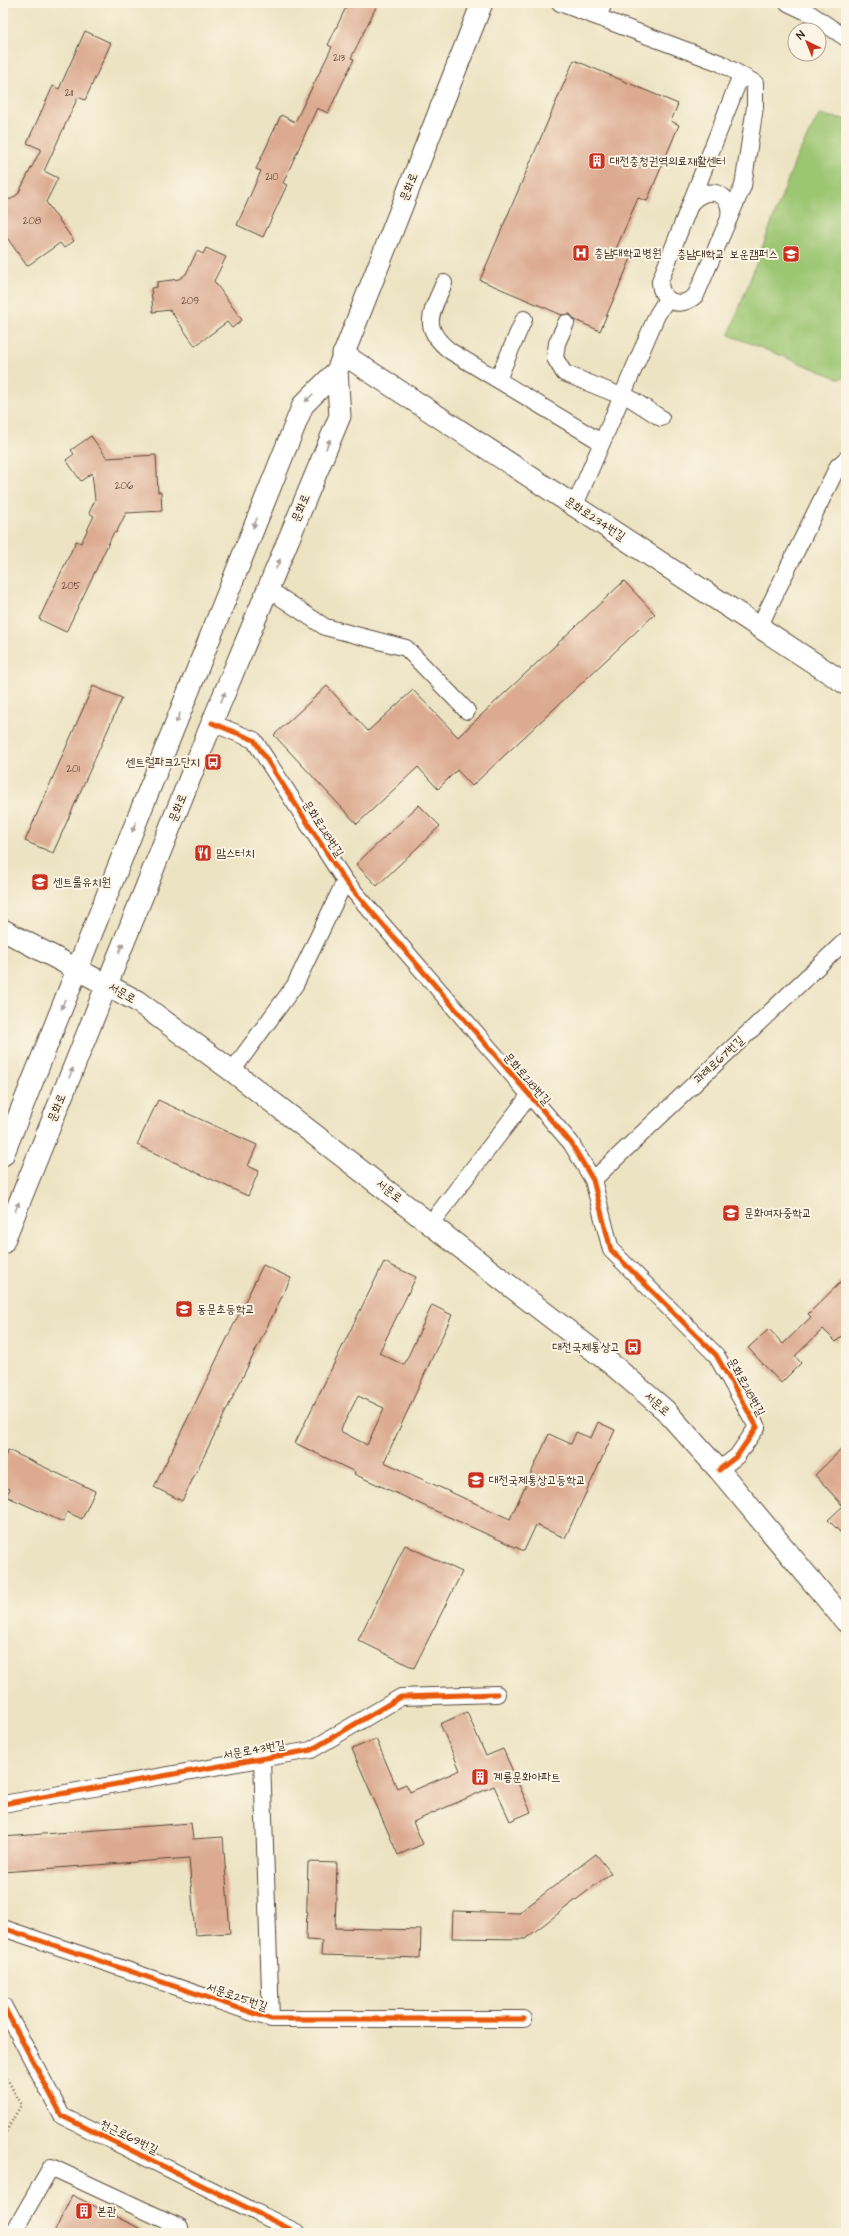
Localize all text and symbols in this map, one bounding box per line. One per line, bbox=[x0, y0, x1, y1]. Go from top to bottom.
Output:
north arrow bbox=[787, 22, 827, 62]
text: N bbox=[793, 27, 808, 43]
house number: 213 bbox=[333, 51, 345, 65]
house number: 211 bbox=[65, 86, 74, 100]
building icon: 대전충청권역의료재활센터 bbox=[587, 151, 607, 171]
place label: 대전충청권역의료재활센터 bbox=[610, 153, 726, 170]
house number: 210 bbox=[265, 170, 279, 184]
street label: 문화로 bbox=[396, 170, 422, 204]
house number: 208 bbox=[23, 214, 42, 228]
hospital icon: 충남대학교병원 bbox=[571, 243, 591, 263]
school or university icon: 충남대학교 보운캠퍼스 bbox=[781, 244, 801, 264]
place label: 충남대학교병원 bbox=[594, 245, 662, 262]
place label: 충남대학교 보운캠퍼스 bbox=[677, 246, 778, 263]
house number: 209 bbox=[181, 294, 199, 308]
one-way arrow bbox=[305, 393, 314, 403]
one-way arrow bbox=[325, 439, 331, 450]
house number: 206 bbox=[115, 479, 134, 493]
street label: 문화로 bbox=[288, 491, 314, 525]
street label: 문화로234번길 bbox=[561, 493, 629, 545]
one-way arrow bbox=[252, 518, 258, 530]
one-way arrow bbox=[275, 558, 281, 570]
house number: 205 bbox=[61, 579, 81, 593]
one-way arrow bbox=[220, 691, 226, 703]
one-way arrow bbox=[174, 713, 180, 725]
bus stop icon: 센트럴파크2단지 bbox=[203, 752, 223, 772]
place label: 센트럴파크2단지 bbox=[126, 754, 200, 771]
house number: 201 bbox=[66, 762, 80, 776]
street label: 문화로 bbox=[165, 791, 191, 825]
street label: 문화로218번길 bbox=[298, 797, 348, 861]
one-way arrow bbox=[131, 821, 137, 833]
restaurant icon: 맘스터치 bbox=[193, 843, 213, 863]
place label: 맘스터치 bbox=[216, 845, 255, 862]
school or university icon: 센트롤유치원 bbox=[30, 872, 50, 892]
place label: 센트롤유치원 bbox=[53, 874, 111, 891]
one-way arrow bbox=[119, 941, 125, 953]
street label: 서문로 bbox=[105, 978, 139, 1008]
one-way arrow bbox=[60, 999, 66, 1011]
street label: 과례로67번길 bbox=[690, 1032, 748, 1088]
street label: 문화로218번길 bbox=[499, 1049, 555, 1109]
one-way arrow bbox=[68, 1068, 74, 1079]
street label: 문화로 bbox=[44, 1091, 70, 1125]
street label: 서문로 bbox=[372, 1175, 406, 1207]
one-way arrow bbox=[15, 1201, 21, 1213]
school or university icon: 문화여자중학교 bbox=[721, 1203, 741, 1223]
place label: 문화여자중학교 bbox=[744, 1205, 812, 1222]
school or university icon: 동문초등학교 bbox=[174, 1299, 194, 1319]
place label: 동문초등학교 bbox=[197, 1301, 255, 1318]
bus stop icon: 대전국제통상고 bbox=[623, 1337, 643, 1357]
place label: 대전국제통상고 bbox=[552, 1339, 620, 1356]
street label: 문화로218번길 bbox=[723, 1355, 769, 1420]
street label: 서문로 bbox=[641, 1388, 673, 1420]
school or university icon: 대전국제통상고등학교 bbox=[466, 1470, 486, 1490]
place label: 대전국제통상고등학교 bbox=[489, 1472, 586, 1489]
street label: 서문로43번길 bbox=[222, 1736, 287, 1764]
building icon: 계룡문화아파트 bbox=[470, 1767, 490, 1787]
place label: 계룡문화아파트 bbox=[493, 1769, 561, 1786]
street label: 서문로25번길 bbox=[204, 1979, 270, 2016]
street label: 천근로69번길 bbox=[97, 2116, 161, 2159]
building icon: 본관 bbox=[74, 2201, 94, 2221]
place label: 본관 bbox=[97, 2203, 117, 2220]

